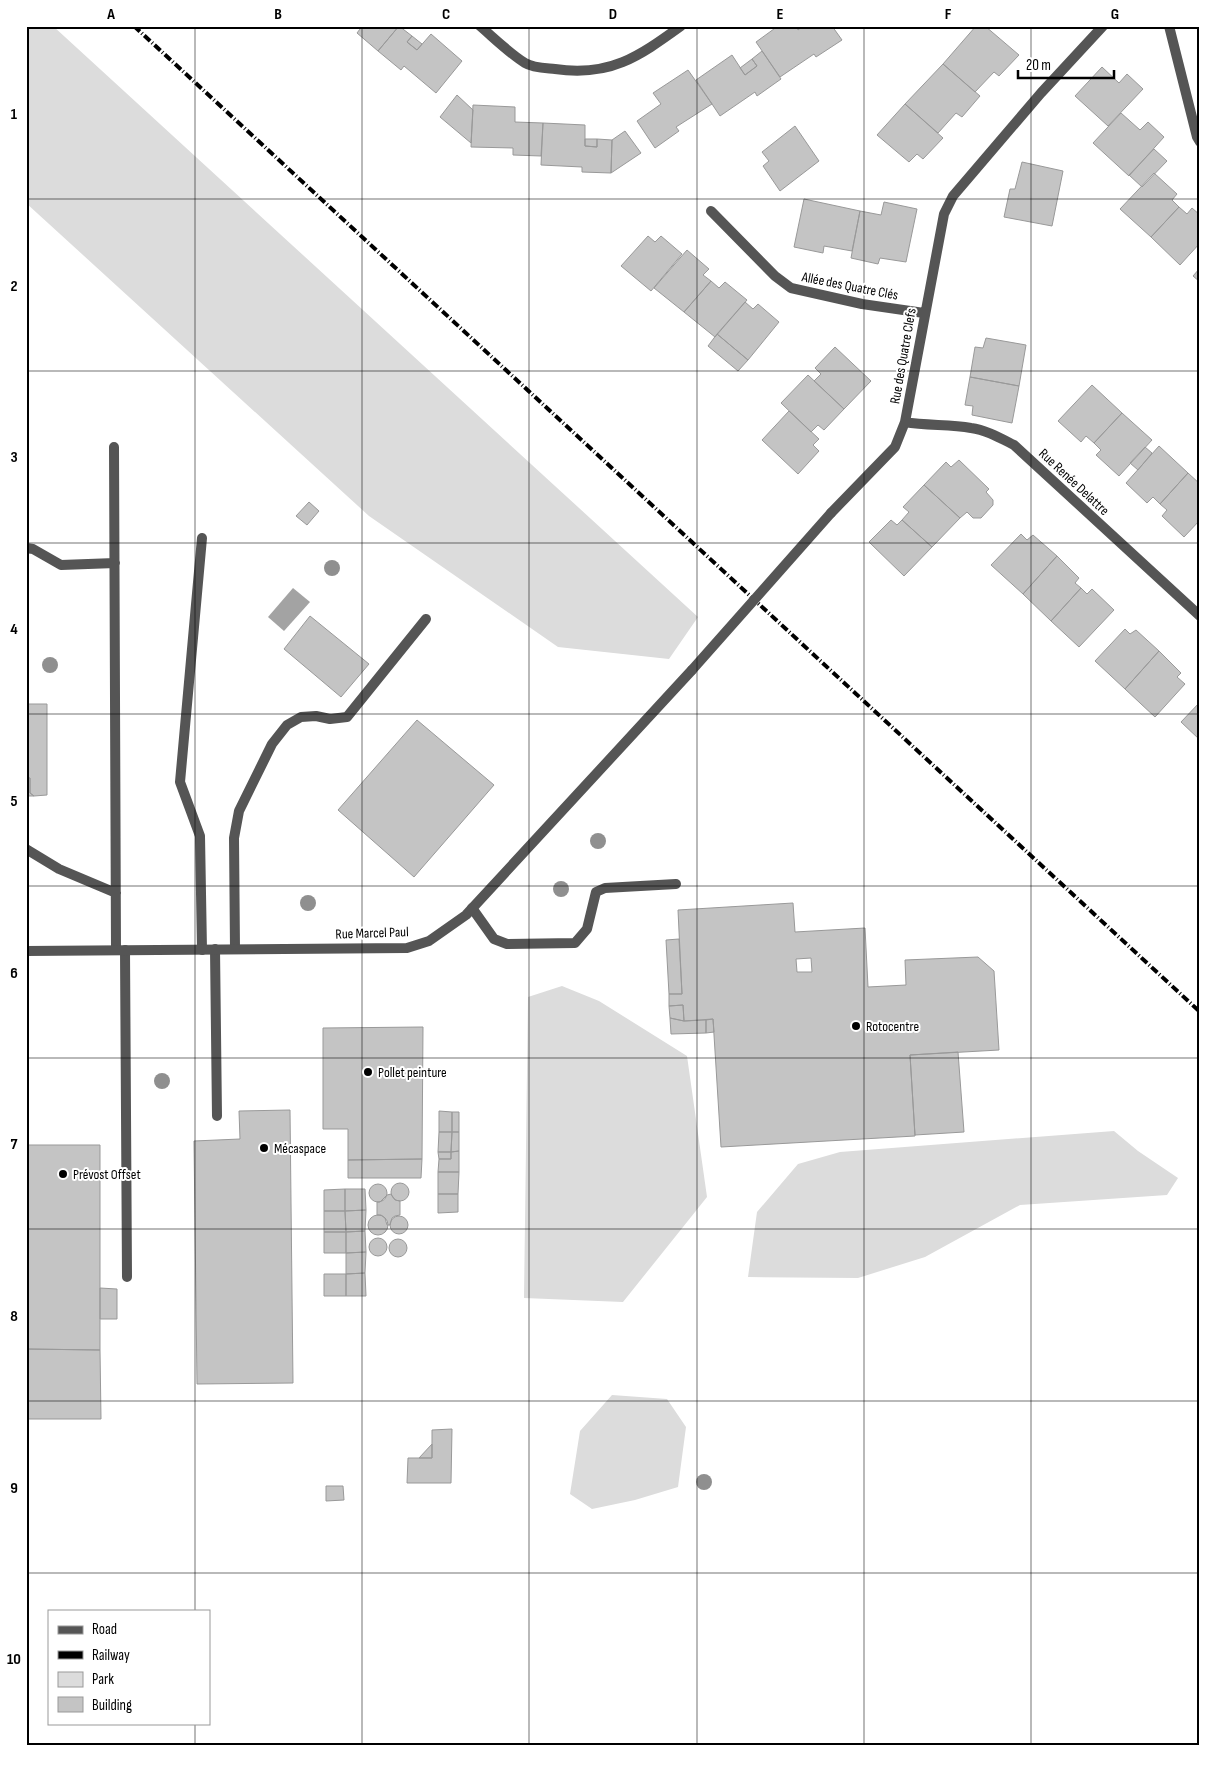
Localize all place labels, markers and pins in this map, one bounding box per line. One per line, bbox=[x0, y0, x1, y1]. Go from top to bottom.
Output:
place label: Rotocentre bbox=[866, 1018, 919, 1035]
marker: Rotocentre bbox=[850, 1020, 862, 1032]
place label: Pollet peinture bbox=[378, 1064, 447, 1081]
marker: Pollet peinture bbox=[362, 1066, 374, 1078]
place label: Mécaspace bbox=[274, 1140, 326, 1157]
marker: Mécaspace bbox=[258, 1142, 270, 1154]
place label: Prévost Offset bbox=[73, 1166, 141, 1183]
marker: Prévost Offset bbox=[57, 1168, 69, 1180]

